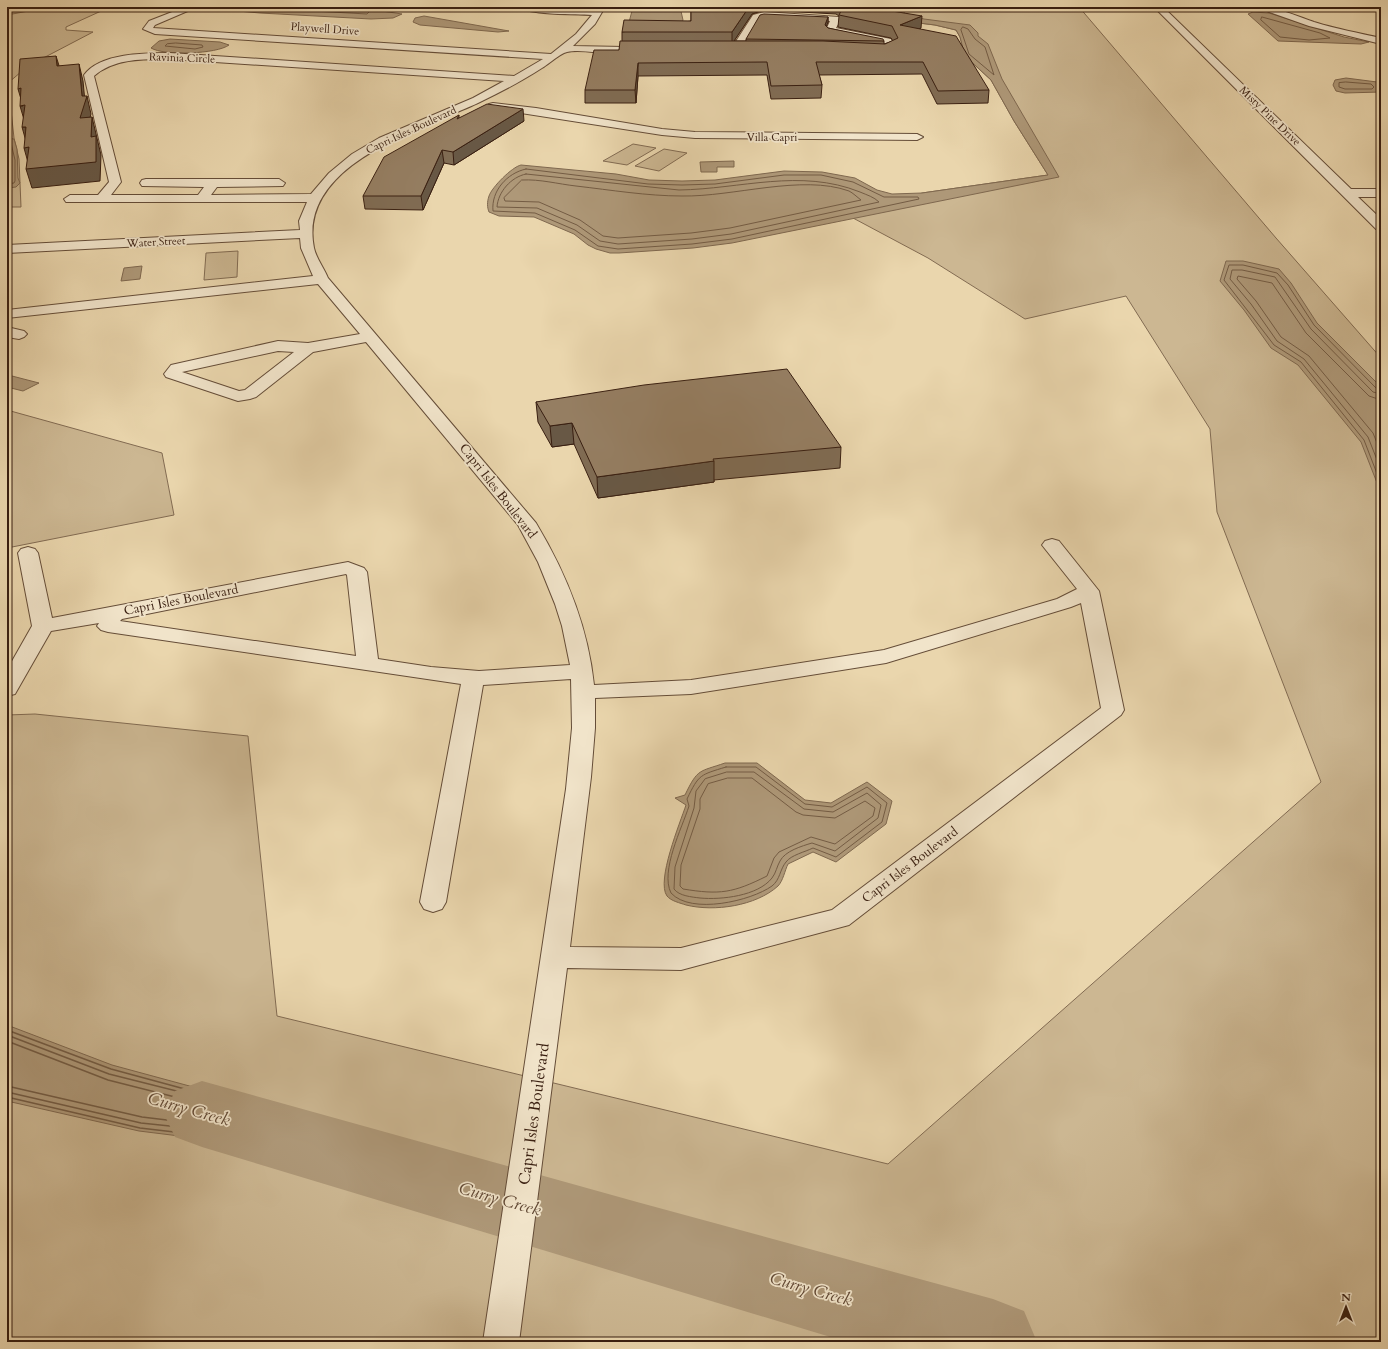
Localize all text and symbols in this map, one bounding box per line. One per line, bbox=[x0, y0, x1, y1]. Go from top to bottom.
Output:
street label: Playwell Drive bbox=[290, 19, 360, 39]
street label: Ravinia Circle bbox=[149, 49, 215, 67]
street label: Misty Pine Drive bbox=[1236, 83, 1304, 149]
street label: Capri Isles Boulevard bbox=[363, 102, 459, 158]
street label: Villa Capri bbox=[747, 130, 797, 145]
street label: Water Street bbox=[125, 233, 186, 251]
street label: Capri Isles Boulevard bbox=[455, 440, 541, 542]
street label: Capri Isles Boulevard bbox=[122, 580, 240, 620]
street label: Capri Isles Boulevard bbox=[858, 823, 962, 907]
street label: Capri Isles Boulevard bbox=[513, 1041, 555, 1186]
water label: Curry Creek bbox=[145, 1086, 233, 1132]
water label: Curry Creek bbox=[456, 1176, 544, 1222]
water label: Curry Creek bbox=[767, 1266, 855, 1312]
north arrow bbox=[1326, 1287, 1366, 1327]
text: N bbox=[1341, 1290, 1351, 1305]

